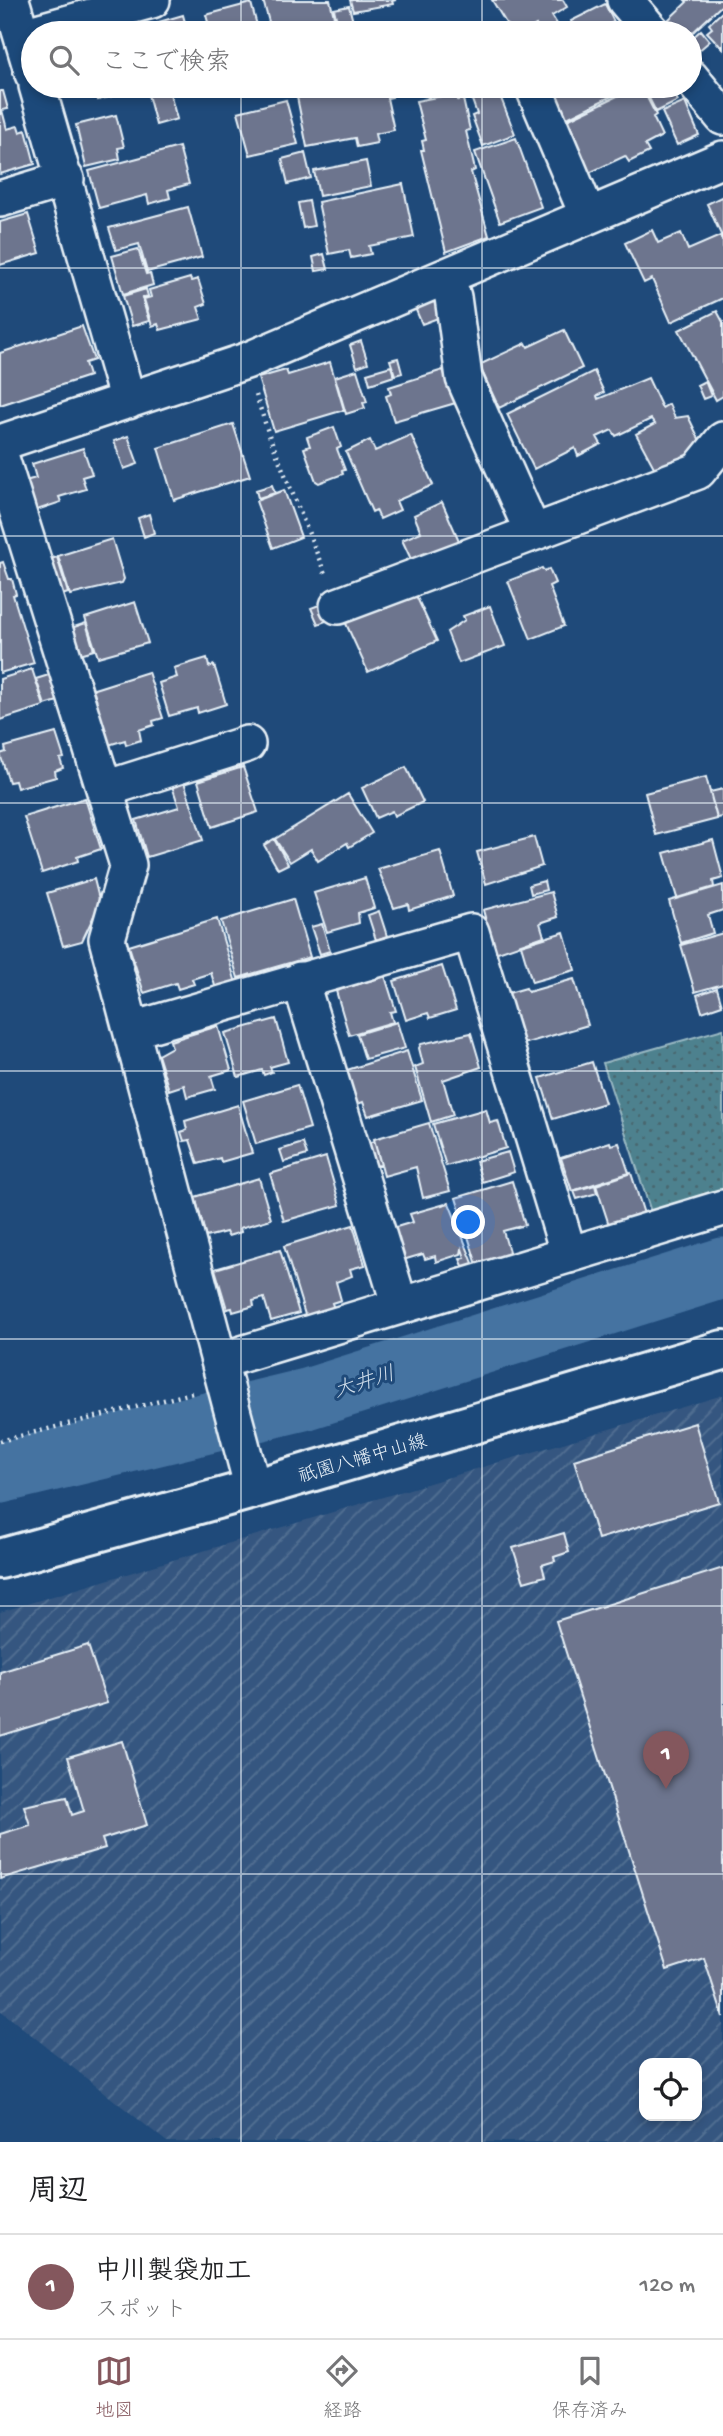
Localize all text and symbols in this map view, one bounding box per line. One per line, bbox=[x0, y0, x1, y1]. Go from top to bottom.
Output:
search box bbox=[21, 21, 702, 98]
icon: search bbox=[45, 41, 83, 79]
text: ここで検索 bbox=[101, 49, 231, 80]
your location bbox=[451, 1205, 485, 1239]
water label: 大井川 bbox=[331, 1361, 399, 1406]
street label: 祇園八幡中山線 bbox=[296, 1430, 430, 1490]
pin: 1 bbox=[643, 1731, 689, 1789]
map controls bbox=[639, 2058, 702, 2121]
button: locate bbox=[639, 2058, 702, 2121]
text: 周辺 bbox=[28, 2176, 88, 2211]
text: 中川製袋加工 bbox=[95, 2258, 251, 2289]
text: 1 bbox=[46, 2273, 56, 2300]
text: 120 m bbox=[640, 2273, 695, 2300]
text: スポット bbox=[95, 2298, 187, 2325]
tab: 地図 bbox=[95, 2352, 133, 2424]
tab: 経路 bbox=[323, 2352, 362, 2424]
tab: 保存済み bbox=[552, 2352, 628, 2424]

